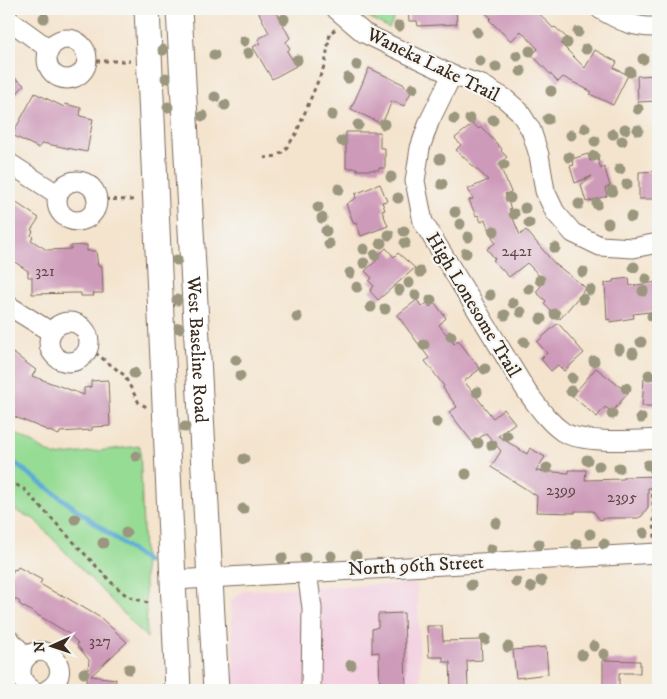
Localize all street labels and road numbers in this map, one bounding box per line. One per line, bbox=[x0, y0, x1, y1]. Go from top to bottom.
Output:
street label: Waneka Lake Trail bbox=[362, 22, 503, 107]
street label: High Lonesome Trail bbox=[421, 228, 525, 382]
street label: West Baseline Road bbox=[182, 274, 213, 424]
street label: North 96th Street bbox=[347, 551, 485, 581]

